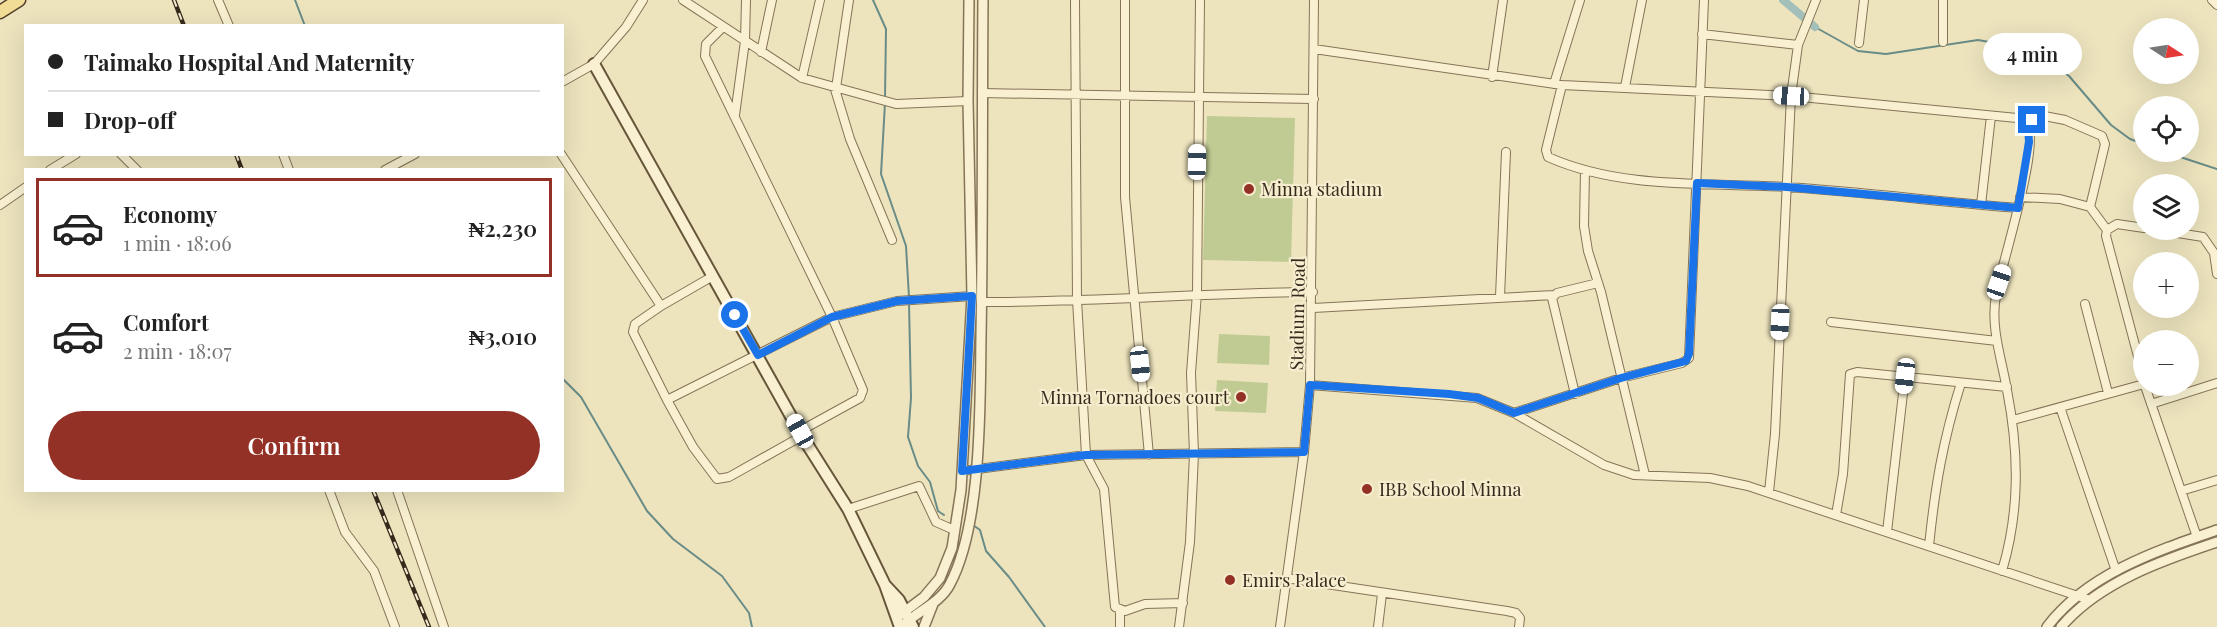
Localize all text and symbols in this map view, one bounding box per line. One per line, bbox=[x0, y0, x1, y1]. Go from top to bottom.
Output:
north arrow bbox=[2133, 18, 2199, 84]
map controls bbox=[2133, 18, 2199, 396]
callout: 4 min bbox=[1982, 33, 2082, 75]
text: 4 min bbox=[2007, 40, 2058, 67]
text: Taimako Hospital And Maternity bbox=[84, 47, 414, 77]
car bbox=[1773, 86, 1809, 106]
button: locate bbox=[2133, 96, 2199, 162]
text: Drop-off bbox=[84, 105, 175, 135]
route end bbox=[2018, 106, 2045, 133]
car bbox=[1188, 144, 1206, 180]
button: layers bbox=[2133, 174, 2199, 240]
place label: Minna stadium bbox=[1261, 177, 1382, 201]
marker: Minna stadium bbox=[1242, 182, 1256, 196]
text: Economy bbox=[123, 199, 217, 229]
icon: car bbox=[51, 201, 105, 255]
text: ₦2,230 bbox=[469, 213, 537, 243]
text: 1 min · 18:06 bbox=[123, 229, 232, 256]
button: + bbox=[2133, 252, 2199, 318]
street label: Stadium Road bbox=[1284, 257, 1310, 371]
car bbox=[1985, 262, 2013, 302]
route start bbox=[721, 301, 748, 328]
car bbox=[1770, 304, 1790, 340]
text: Comfort bbox=[123, 307, 209, 337]
icon: car bbox=[51, 309, 105, 363]
text: ₦3,010 bbox=[469, 321, 537, 351]
button: − bbox=[2133, 330, 2199, 396]
text: 2 min · 18:07 bbox=[123, 337, 232, 364]
car bbox=[1129, 345, 1151, 383]
car bbox=[1894, 357, 1916, 395]
place label: Minna Tornadoes court bbox=[1040, 385, 1230, 409]
marker: Minna Tornadoes court bbox=[1234, 390, 1248, 404]
button: Confirm bbox=[48, 411, 540, 480]
car bbox=[783, 411, 817, 451]
place label: IBB School Minna bbox=[1379, 477, 1522, 501]
marker: IBB School Minna bbox=[1360, 482, 1374, 496]
place label: Emirs Palace bbox=[1242, 568, 1346, 592]
marker: Emirs Palace bbox=[1223, 573, 1237, 587]

